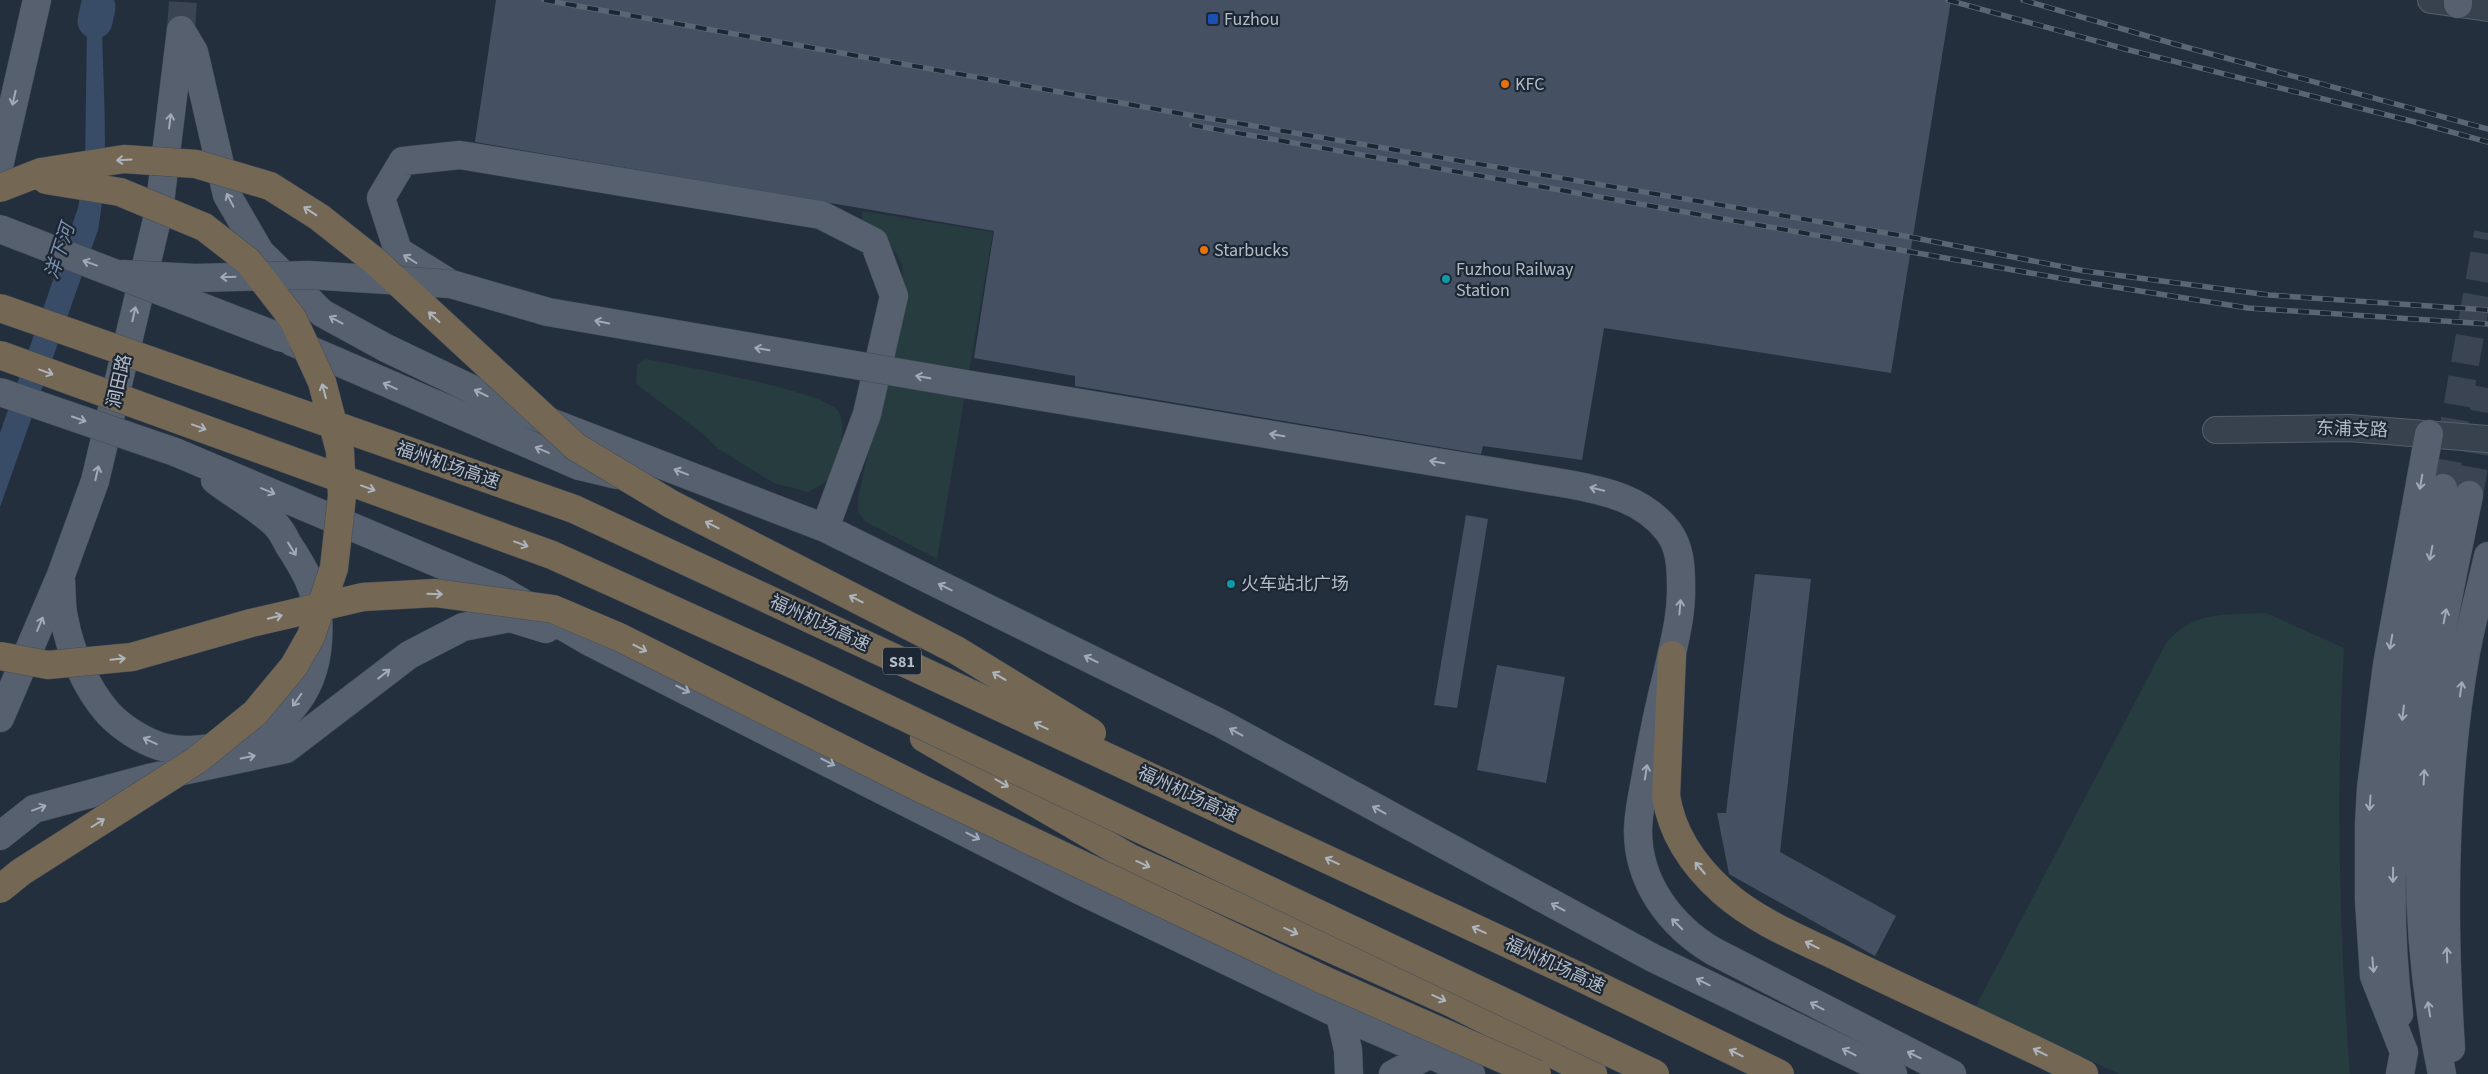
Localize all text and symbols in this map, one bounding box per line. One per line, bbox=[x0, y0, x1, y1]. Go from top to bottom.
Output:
place label: Fuzhou bbox=[1224, 7, 1279, 32]
marker: Fuzhou bbox=[1206, 12, 1220, 26]
place label: KFC bbox=[1515, 72, 1544, 97]
marker: KFC bbox=[1499, 78, 1511, 90]
one-way arrow bbox=[9, 90, 18, 106]
one-way arrow bbox=[165, 113, 175, 129]
one-way arrow bbox=[116, 155, 132, 165]
one-way arrow bbox=[225, 193, 235, 208]
one-way arrow bbox=[304, 206, 318, 216]
water label: 洋下河 bbox=[39, 216, 83, 283]
place label: Starbucks bbox=[1214, 238, 1289, 263]
marker: Starbucks bbox=[1198, 244, 1210, 256]
one-way arrow bbox=[403, 253, 417, 263]
place label: Fuzhou Railway Station bbox=[1456, 257, 1574, 303]
one-way arrow bbox=[83, 258, 98, 267]
one-way arrow bbox=[220, 273, 236, 282]
marker: Fuzhou Railway Station bbox=[1440, 273, 1452, 285]
one-way arrow bbox=[130, 307, 139, 323]
one-way arrow bbox=[428, 311, 441, 323]
one-way arrow bbox=[329, 315, 344, 324]
one-way arrow bbox=[595, 316, 611, 326]
one-way arrow bbox=[755, 344, 771, 354]
street label: 涧田路 bbox=[101, 352, 138, 410]
one-way arrow bbox=[38, 368, 53, 377]
one-way arrow bbox=[915, 371, 931, 381]
one-way arrow bbox=[383, 380, 398, 390]
one-way arrow bbox=[319, 384, 328, 400]
one-way arrow bbox=[474, 388, 489, 398]
one-way arrow bbox=[71, 415, 87, 424]
street label: 东浦支路 bbox=[2316, 416, 2388, 443]
one-way arrow bbox=[190, 423, 206, 432]
one-way arrow bbox=[1269, 430, 1285, 440]
street label: 福州机场高速 bbox=[393, 436, 503, 495]
one-way arrow bbox=[534, 445, 549, 454]
one-way arrow bbox=[1429, 456, 1445, 466]
one-way arrow bbox=[93, 465, 102, 481]
one-way arrow bbox=[674, 467, 689, 476]
one-way arrow bbox=[2415, 473, 2425, 489]
one-way arrow bbox=[360, 484, 375, 493]
one-way arrow bbox=[1590, 484, 1606, 493]
one-way arrow bbox=[260, 487, 275, 497]
one-way arrow bbox=[705, 520, 720, 529]
one-way arrow bbox=[512, 540, 528, 549]
one-way arrow bbox=[286, 542, 297, 556]
one-way arrow bbox=[2425, 544, 2435, 560]
place label: 火车站北广场 bbox=[1241, 572, 1349, 597]
marker: 火车站北广场 bbox=[1225, 578, 1237, 590]
one-way arrow bbox=[938, 582, 953, 591]
one-way arrow bbox=[426, 589, 442, 599]
street label: 福州机场高速 bbox=[766, 589, 874, 658]
one-way arrow bbox=[849, 594, 864, 604]
one-way arrow bbox=[1675, 599, 1685, 615]
one-way arrow bbox=[2441, 608, 2451, 624]
one-way arrow bbox=[266, 612, 282, 622]
one-way arrow bbox=[36, 617, 45, 632]
one-way arrow bbox=[2386, 633, 2396, 649]
one-way arrow bbox=[633, 643, 648, 653]
road number: S81 bbox=[883, 648, 921, 674]
one-way arrow bbox=[109, 654, 125, 663]
one-way arrow bbox=[1084, 654, 1099, 663]
one-way arrow bbox=[377, 669, 390, 680]
one-way arrow bbox=[993, 671, 1007, 681]
one-way arrow bbox=[2456, 681, 2466, 697]
one-way arrow bbox=[675, 685, 690, 694]
one-way arrow bbox=[292, 693, 302, 707]
one-way arrow bbox=[2398, 704, 2408, 720]
one-way arrow bbox=[1034, 721, 1049, 731]
one-way arrow bbox=[1229, 727, 1244, 737]
one-way arrow bbox=[143, 736, 158, 746]
one-way arrow bbox=[240, 752, 256, 762]
one-way arrow bbox=[820, 758, 835, 767]
street label: 福州机场高速 bbox=[1134, 760, 1242, 829]
one-way arrow bbox=[1642, 765, 1652, 781]
one-way arrow bbox=[2420, 769, 2429, 785]
one-way arrow bbox=[994, 779, 1008, 789]
one-way arrow bbox=[2366, 794, 2375, 810]
one-way arrow bbox=[31, 803, 46, 812]
one-way arrow bbox=[1371, 805, 1386, 815]
one-way arrow bbox=[91, 817, 105, 827]
one-way arrow bbox=[965, 832, 980, 841]
one-way arrow bbox=[1325, 856, 1340, 866]
one-way arrow bbox=[1135, 859, 1150, 869]
one-way arrow bbox=[1694, 861, 1706, 874]
one-way arrow bbox=[2388, 866, 2398, 883]
one-way arrow bbox=[1551, 902, 1566, 912]
one-way arrow bbox=[1671, 918, 1684, 930]
one-way arrow bbox=[1472, 924, 1487, 934]
one-way arrow bbox=[1283, 926, 1298, 936]
street label: 福州机场高速 bbox=[1501, 931, 1609, 1000]
one-way arrow bbox=[1805, 940, 1820, 949]
one-way arrow bbox=[2443, 948, 2452, 964]
one-way arrow bbox=[2368, 957, 2377, 973]
one-way arrow bbox=[1696, 977, 1711, 986]
one-way arrow bbox=[1431, 993, 1446, 1003]
one-way arrow bbox=[1810, 1000, 1825, 1010]
one-way arrow bbox=[2424, 1001, 2434, 1017]
one-way arrow bbox=[1842, 1047, 1857, 1056]
one-way arrow bbox=[2033, 1047, 2048, 1057]
one-way arrow bbox=[1729, 1048, 1744, 1057]
one-way arrow bbox=[1907, 1050, 1922, 1059]

